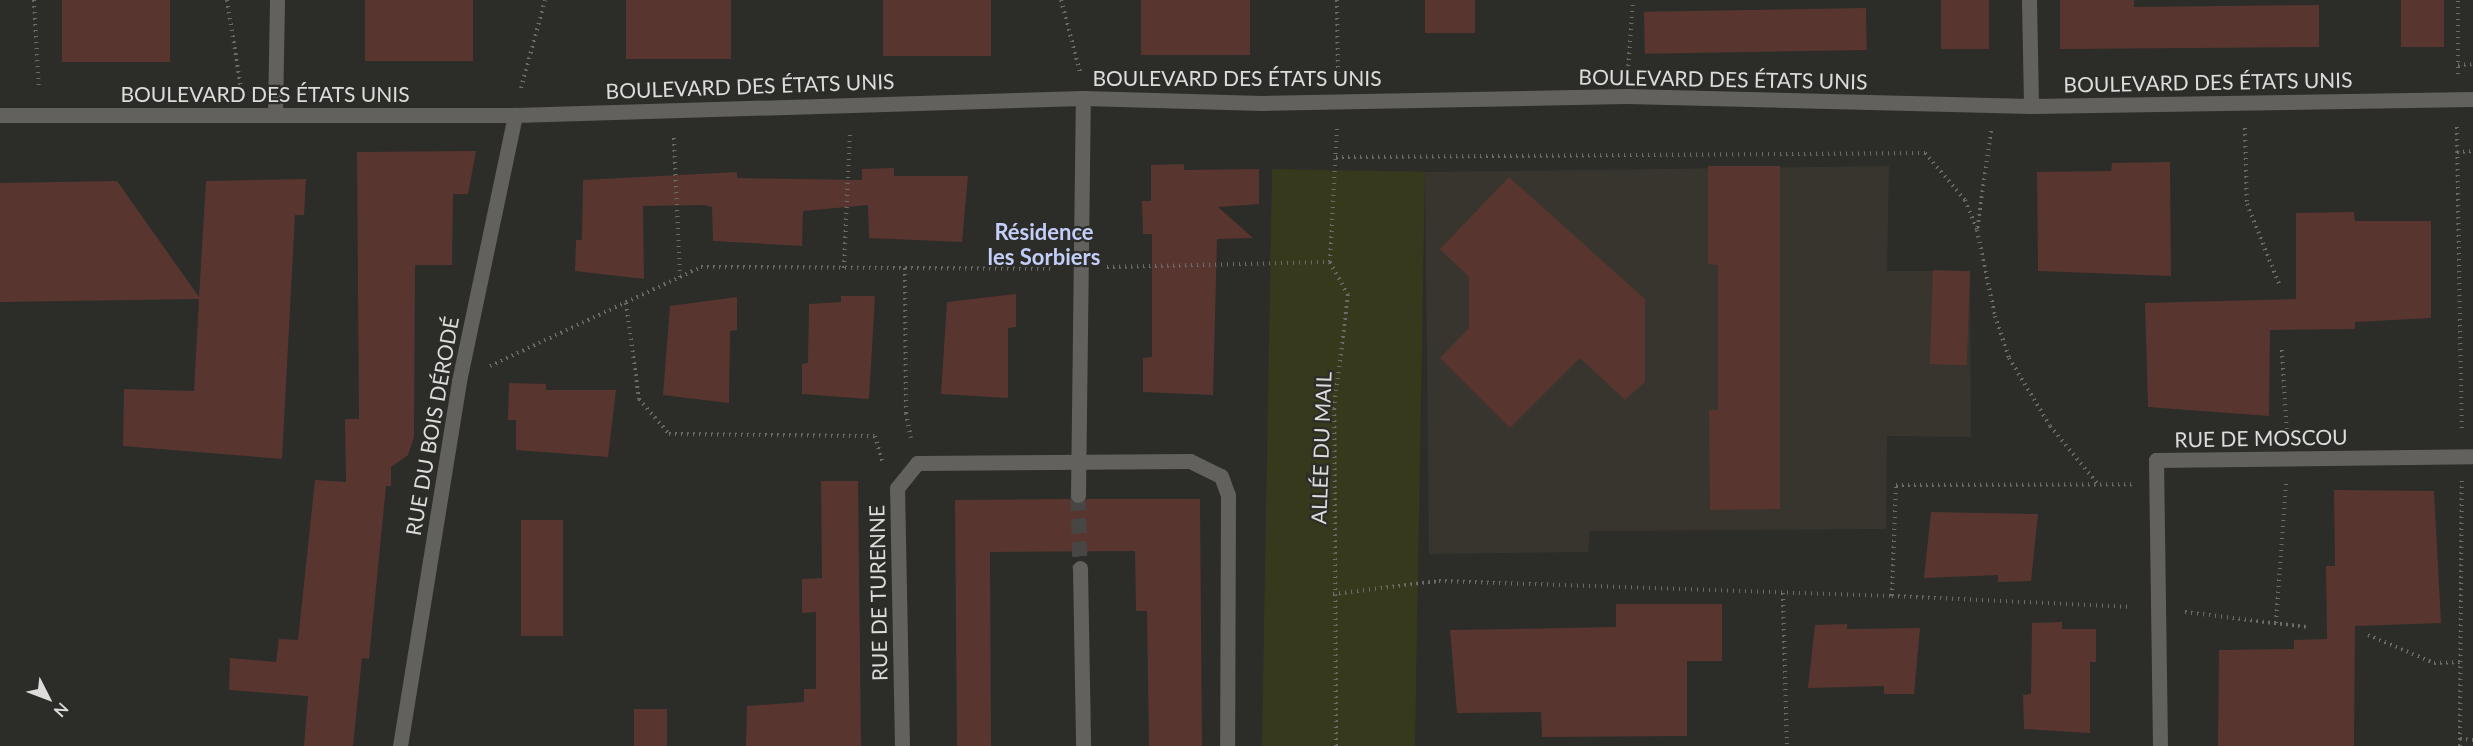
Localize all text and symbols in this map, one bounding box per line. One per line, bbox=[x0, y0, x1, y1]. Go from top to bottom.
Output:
street label: BOULEVARD DES ÉTATS UNIS bbox=[1578, 64, 1868, 94]
street label: BOULEVARD DES ÉTATS UNIS bbox=[1092, 65, 1382, 91]
street label: BOULEVARD DES ÉTATS UNIS bbox=[2063, 67, 2353, 97]
street label: BOULEVARD DES ÉTATS UNIS bbox=[605, 68, 895, 104]
street label: BOULEVARD DES ÉTATS UNIS bbox=[120, 81, 410, 107]
district label: Résidence les Sorbiers bbox=[988, 218, 1100, 270]
street label: RUE DU BOIS DÉRODÉ bbox=[400, 315, 464, 537]
street label: ALLÉE DU MAIL bbox=[1306, 371, 1336, 525]
street label: RUE DE MOSCOU bbox=[2174, 424, 2348, 452]
street label: RUE DE TURENNE bbox=[864, 504, 892, 682]
north arrow bbox=[18, 668, 78, 728]
text: N bbox=[51, 699, 73, 721]

